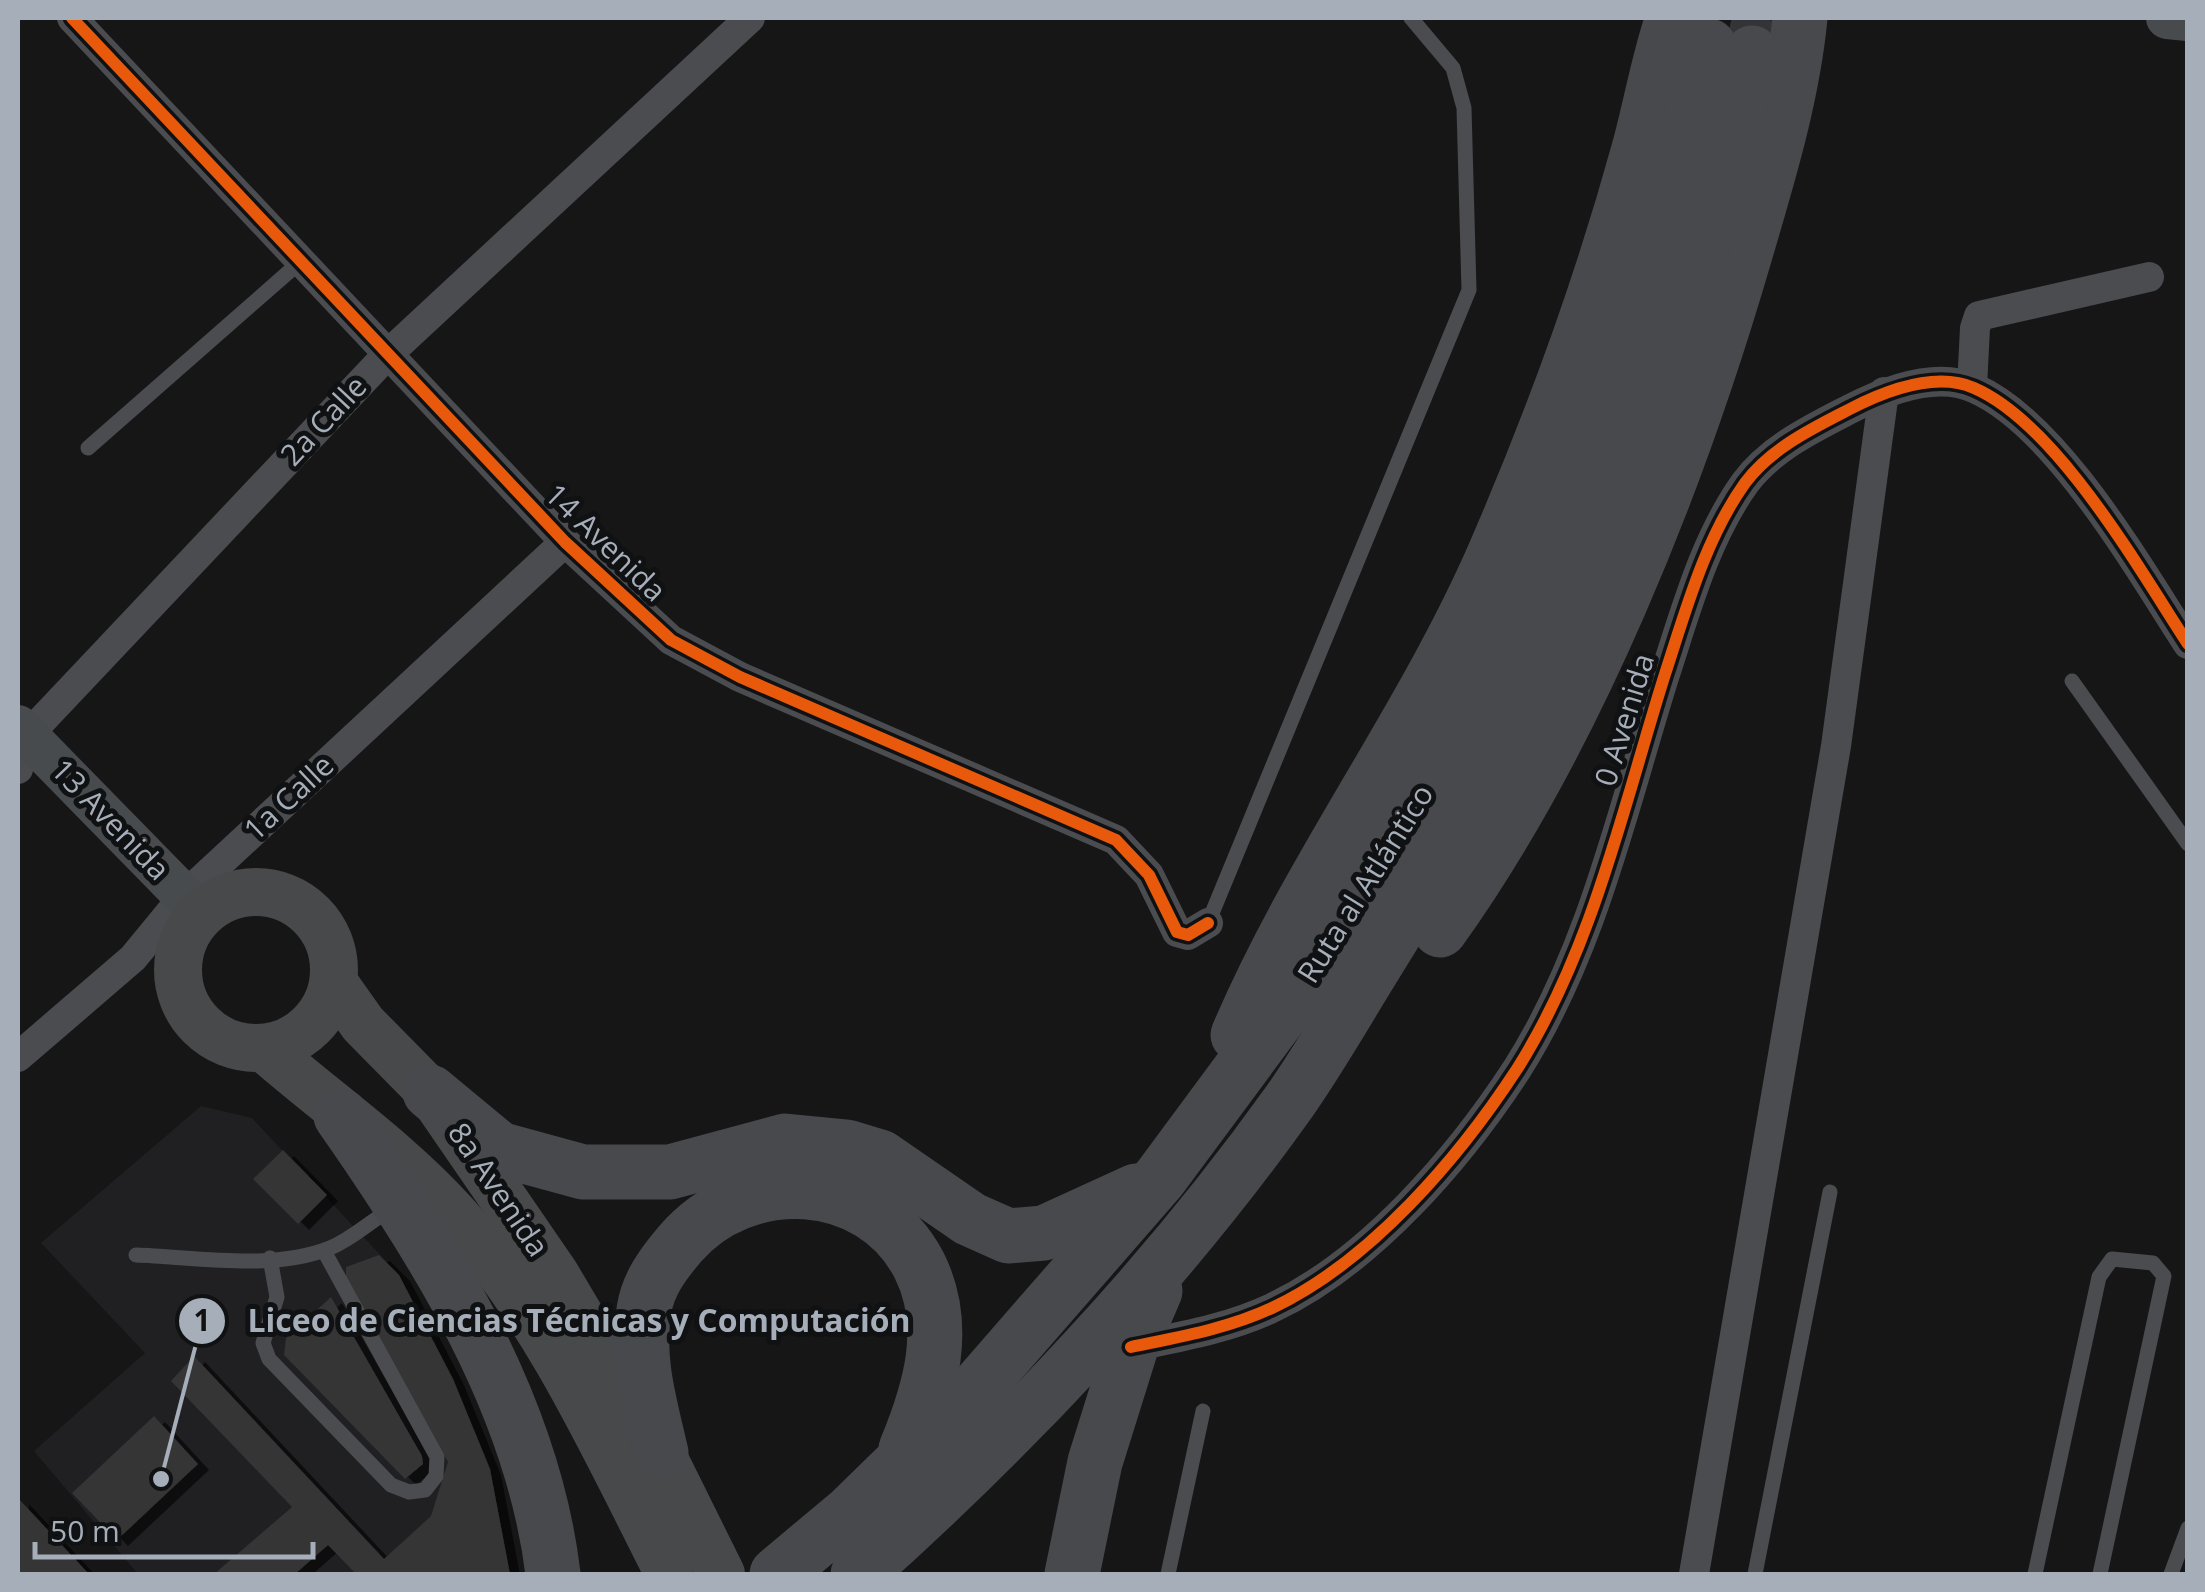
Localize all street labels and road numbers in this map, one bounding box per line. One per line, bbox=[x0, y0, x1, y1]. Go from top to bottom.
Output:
street label: 2a Calle bbox=[271, 366, 375, 474]
street label: 14 Avenida bbox=[536, 474, 676, 610]
street label: 0 Avenida bbox=[1584, 648, 1663, 791]
street label: 1a Calle bbox=[234, 745, 342, 849]
street label: 13 Avenida bbox=[43, 749, 179, 889]
street label: Ruta al Atlántico bbox=[1287, 776, 1442, 990]
street label: 8a Avenida bbox=[439, 1114, 559, 1264]

